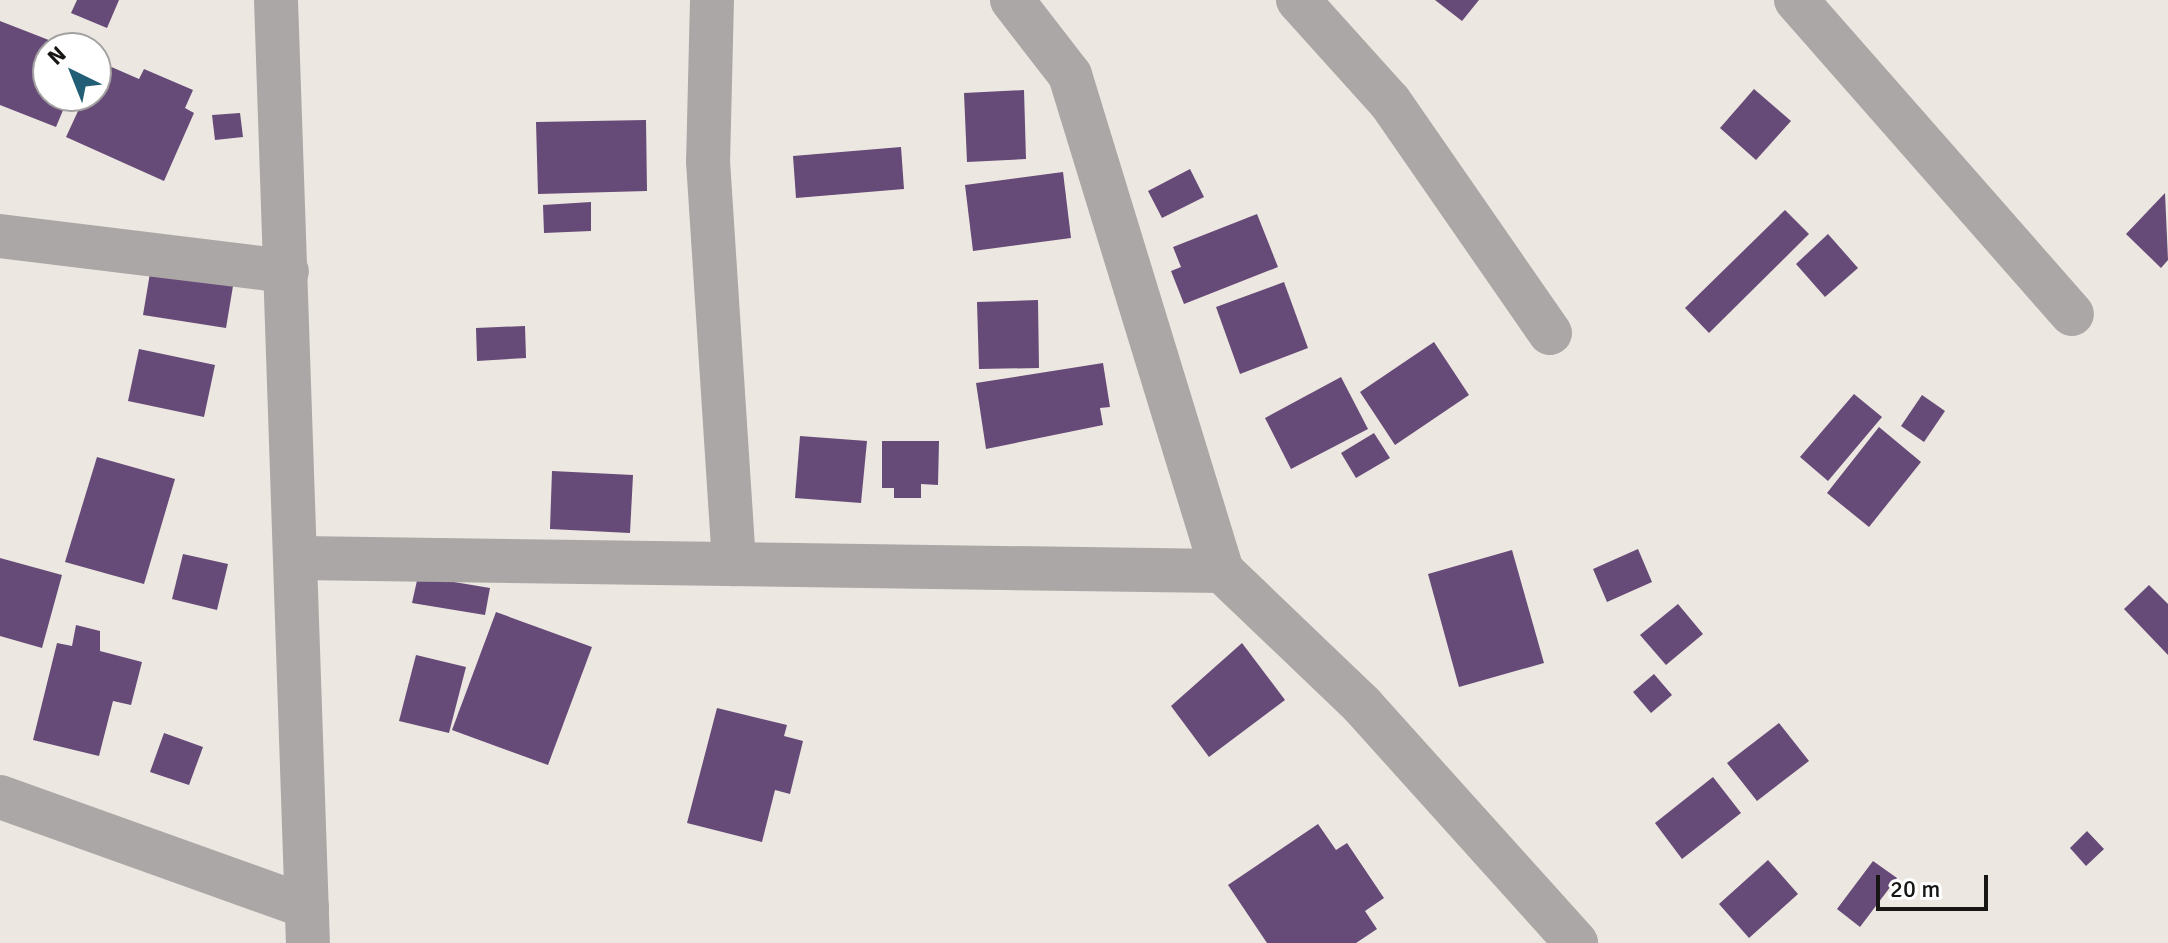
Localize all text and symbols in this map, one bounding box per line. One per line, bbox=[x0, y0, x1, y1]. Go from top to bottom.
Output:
north arrow bbox=[32, 32, 112, 112]
text: N bbox=[42, 40, 71, 71]
scale bar bbox=[1880, 859, 1992, 909]
text: 20 m bbox=[1890, 874, 1940, 904]

